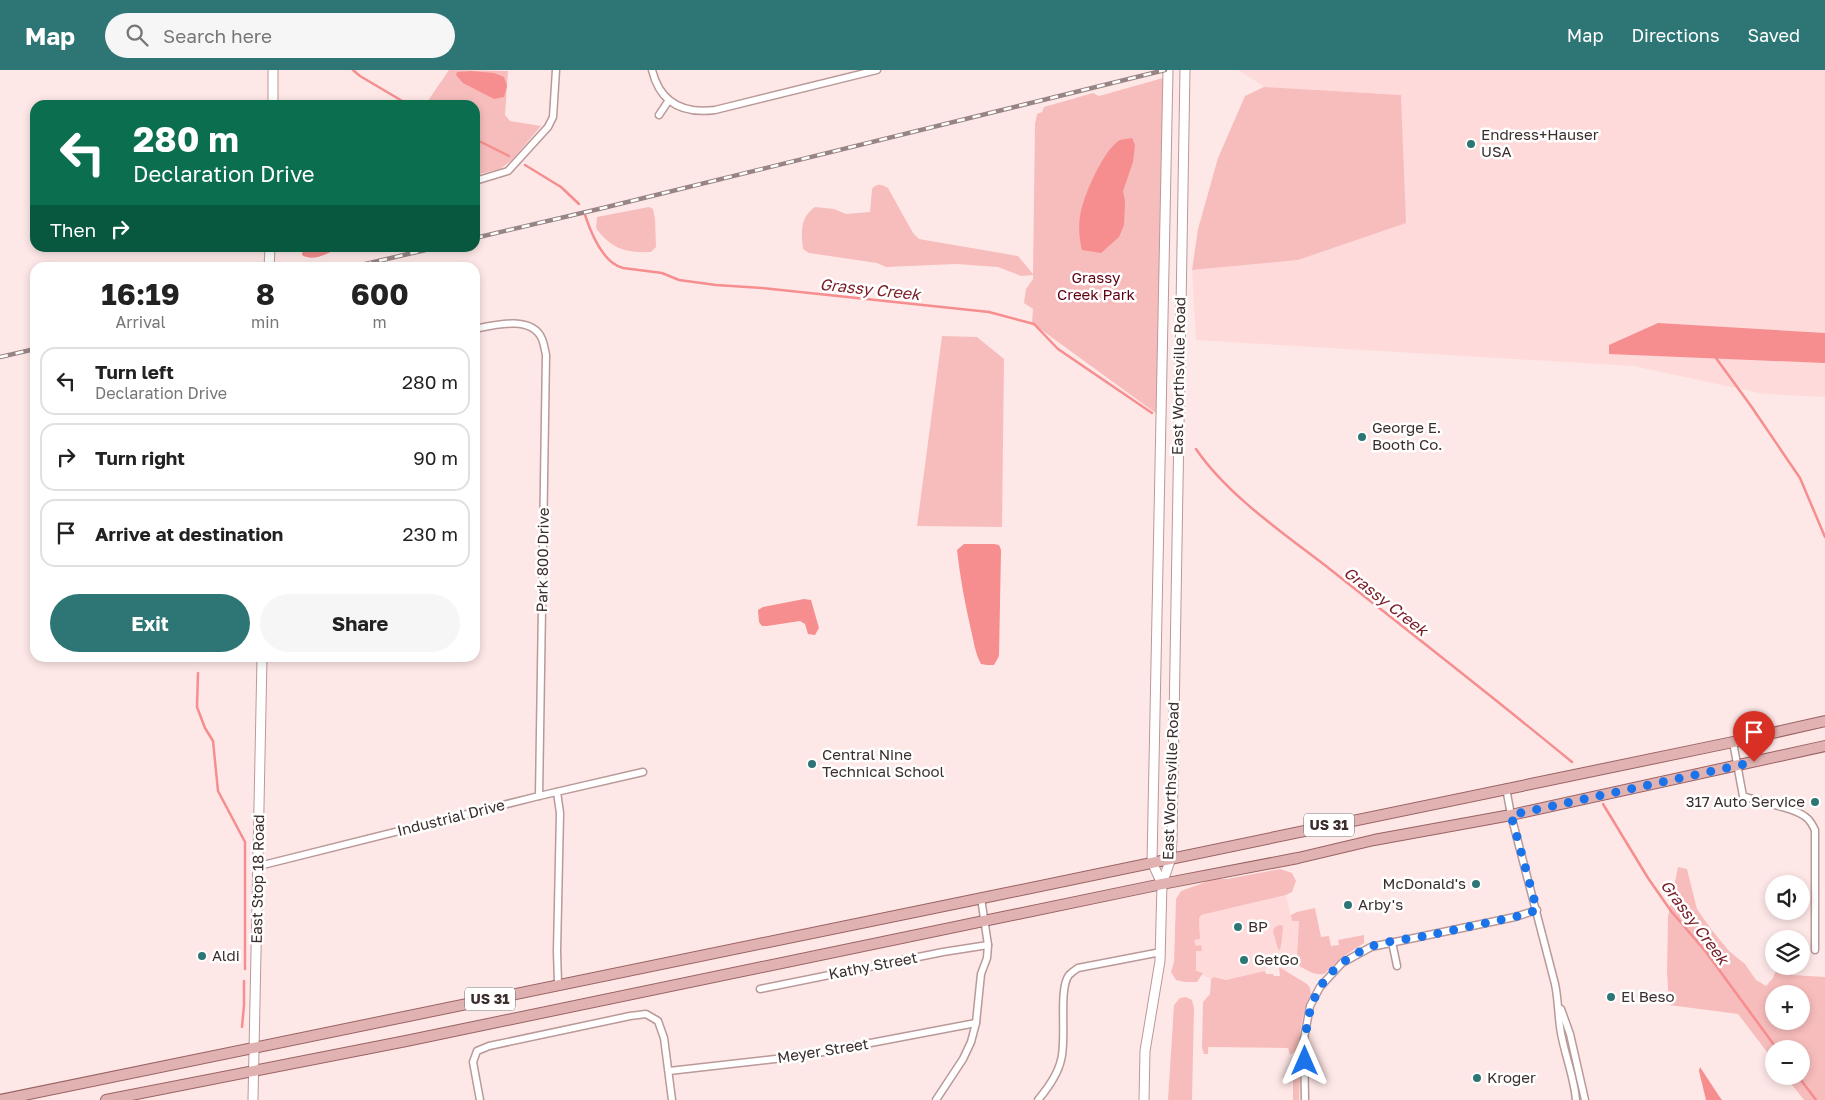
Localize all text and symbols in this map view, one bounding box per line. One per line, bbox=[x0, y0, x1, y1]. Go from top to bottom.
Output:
search box bbox=[105, 13, 455, 58]
text: Map bbox=[25, 21, 75, 50]
icon: search bbox=[123, 21, 151, 49]
text: Search here bbox=[163, 24, 272, 47]
text: Map bbox=[1567, 24, 1603, 46]
text: Directions bbox=[1631, 24, 1719, 46]
text: Saved bbox=[1747, 24, 1800, 46]
text: 280 m bbox=[133, 118, 239, 160]
icon: left bbox=[50, 120, 115, 185]
place label: Endress+Hauser USA bbox=[1481, 125, 1599, 160]
marker: Endress+Hauser USA bbox=[1465, 138, 1477, 150]
text: Declaration Drive bbox=[133, 160, 315, 187]
icon: right bbox=[106, 215, 134, 243]
text: Then bbox=[50, 218, 96, 241]
park label: Grassy Creek Park bbox=[1057, 268, 1136, 303]
water label: Grassy Creek bbox=[819, 274, 923, 304]
text: 16:19 bbox=[101, 276, 180, 312]
text: 8 bbox=[256, 276, 275, 312]
text: 600 bbox=[351, 276, 409, 312]
street label: East Worthsville Road bbox=[1168, 297, 1188, 455]
text: Arrival bbox=[115, 312, 166, 332]
text: min bbox=[251, 312, 279, 332]
text: m bbox=[373, 312, 387, 332]
text: Turn left bbox=[95, 360, 174, 383]
icon: left bbox=[52, 367, 80, 395]
text: 280 m bbox=[402, 370, 458, 393]
text: Declaration Drive bbox=[95, 383, 227, 403]
place label: George E. Booth Co. bbox=[1372, 418, 1442, 453]
marker: George E. Booth Co. bbox=[1356, 431, 1368, 443]
icon: right bbox=[52, 443, 80, 471]
text: Turn right bbox=[95, 446, 185, 469]
text: 90 m bbox=[413, 446, 458, 469]
street label: Park 800 Drive bbox=[532, 507, 552, 613]
icon: arrive bbox=[52, 519, 80, 547]
text: Arrive at destination bbox=[95, 522, 283, 545]
text: 230 m bbox=[403, 522, 458, 545]
water label: Grassy Creek bbox=[1340, 562, 1433, 641]
button: Exit bbox=[50, 594, 250, 652]
button: Share bbox=[260, 594, 460, 652]
street label: East Worthsville Road bbox=[1158, 702, 1182, 860]
pin bbox=[1733, 711, 1775, 762]
icon: arrive bbox=[1740, 718, 1768, 746]
place label: Central Nine Technical School bbox=[822, 745, 944, 780]
marker: Central Nine Technical School bbox=[806, 758, 818, 770]
place label: 317 Auto Service bbox=[1686, 792, 1805, 810]
street label: Industrial Drive bbox=[395, 795, 507, 839]
marker: 317 Auto Service bbox=[1809, 796, 1821, 808]
street label: East Stop 18 Road bbox=[247, 814, 267, 944]
road number: US 31 bbox=[1304, 814, 1354, 836]
place label: McDonald's bbox=[1383, 874, 1466, 892]
map controls bbox=[1765, 875, 1810, 1085]
button: sound bbox=[1765, 875, 1810, 920]
water label: Grassy Creek bbox=[1657, 876, 1735, 970]
marker: McDonald's bbox=[1470, 878, 1482, 890]
place label: Arby's bbox=[1358, 895, 1403, 913]
marker: Arby's bbox=[1342, 899, 1354, 911]
place label: BP bbox=[1248, 917, 1268, 935]
marker: BP bbox=[1232, 921, 1244, 933]
button: layers bbox=[1765, 930, 1810, 975]
place label: Aldi bbox=[212, 946, 240, 964]
street label: Kathy Street bbox=[827, 948, 919, 982]
marker: Aldi bbox=[196, 950, 208, 962]
place label: GetGo bbox=[1254, 950, 1299, 968]
marker: GetGo bbox=[1238, 954, 1250, 966]
button: + bbox=[1765, 985, 1810, 1030]
place label: El Beso bbox=[1621, 987, 1674, 1005]
road number: US 31 bbox=[465, 988, 515, 1011]
marker: El Beso bbox=[1605, 991, 1617, 1003]
street label: Meyer Street bbox=[776, 1034, 870, 1066]
position arrow bbox=[1278, 1034, 1330, 1086]
button: − bbox=[1765, 1040, 1810, 1085]
place label: Kroger bbox=[1487, 1068, 1536, 1086]
marker: Kroger bbox=[1471, 1072, 1483, 1084]

